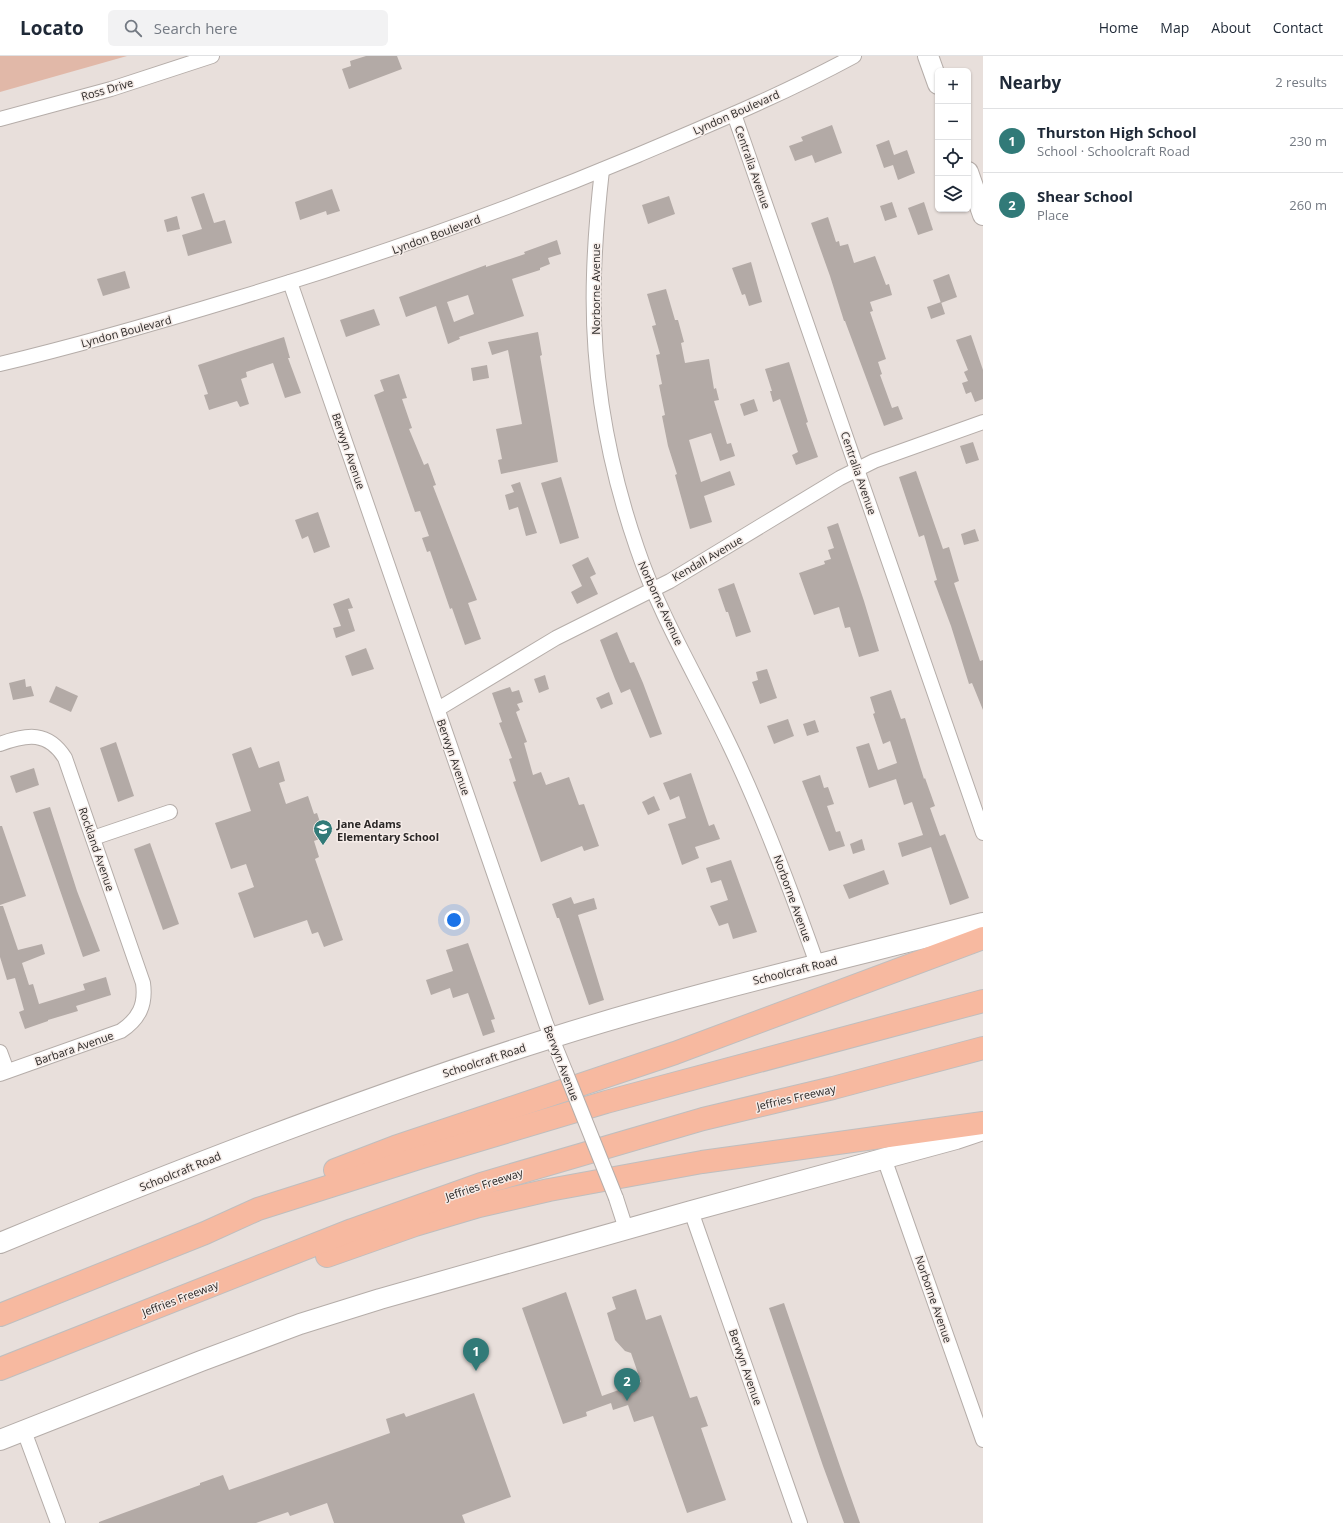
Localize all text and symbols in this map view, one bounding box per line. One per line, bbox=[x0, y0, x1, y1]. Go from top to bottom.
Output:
search box bbox=[108, 10, 388, 46]
text: Locato bbox=[20, 15, 84, 41]
icon: search bbox=[122, 17, 144, 39]
text: Search here bbox=[154, 18, 237, 38]
text: Home bbox=[1099, 18, 1138, 37]
text: Map bbox=[1160, 18, 1189, 37]
text: About bbox=[1211, 18, 1251, 37]
text: Contact bbox=[1273, 18, 1323, 37]
map controls bbox=[935, 68, 971, 212]
button: + bbox=[935, 68, 971, 104]
text: Nearby bbox=[999, 71, 1061, 94]
text: 2 results bbox=[1275, 73, 1327, 91]
street label: Ross Drive bbox=[79, 74, 135, 104]
street label: Lyndon Boulevard bbox=[690, 86, 782, 138]
button: − bbox=[935, 104, 971, 140]
text: Thurston High School bbox=[1037, 122, 1197, 142]
street label: Centralia Avenue bbox=[732, 123, 774, 211]
text: 1 bbox=[1008, 132, 1016, 150]
text: 230 m bbox=[1289, 132, 1327, 150]
button: locate bbox=[935, 140, 971, 176]
text: School · Schoolcraft Road bbox=[1037, 142, 1190, 160]
button: layers bbox=[935, 176, 971, 212]
text: Shear School bbox=[1037, 186, 1133, 206]
text: 2 bbox=[1008, 196, 1016, 214]
text: 260 m bbox=[1289, 196, 1327, 214]
text: Place bbox=[1037, 206, 1069, 224]
street label: Lyndon Boulevard bbox=[390, 211, 482, 257]
street label: Norborne Avenue bbox=[588, 243, 603, 335]
street label: Lyndon Boulevard bbox=[79, 312, 173, 350]
street label: Berwyn Avenue bbox=[329, 411, 369, 491]
street label: Centralia Avenue bbox=[838, 429, 880, 517]
street label: Kendall Avenue bbox=[669, 532, 745, 584]
street label: Norborne Avenue bbox=[635, 558, 687, 648]
street label: Berwyn Avenue bbox=[434, 717, 474, 797]
street label: Rockland Avenue bbox=[76, 805, 118, 893]
place label: Jane Adams Elementary School bbox=[336, 816, 439, 844]
school or university icon: Jane Adams Elementary School bbox=[312, 818, 334, 846]
street label: Norborne Avenue bbox=[770, 853, 816, 943]
your location bbox=[444, 910, 464, 930]
street label: Schoolcraft Road bbox=[751, 952, 839, 988]
street label: Berwyn Avenue bbox=[541, 1023, 583, 1103]
street label: Barbara Avenue bbox=[33, 1028, 115, 1068]
street label: Schoolcraft Road bbox=[440, 1039, 528, 1081]
street label: Jeffries Freeway bbox=[754, 1081, 838, 1114]
street label: Schoolcraft Road bbox=[137, 1148, 223, 1194]
street label: Jeffries Freeway bbox=[442, 1164, 525, 1204]
street label: Norborne Avenue bbox=[912, 1253, 956, 1345]
street label: Jeffries Freeway bbox=[139, 1276, 221, 1320]
street label: Berwyn Avenue bbox=[726, 1327, 766, 1407]
pin: 1 bbox=[463, 1338, 489, 1371]
pin: 2 bbox=[614, 1368, 640, 1401]

